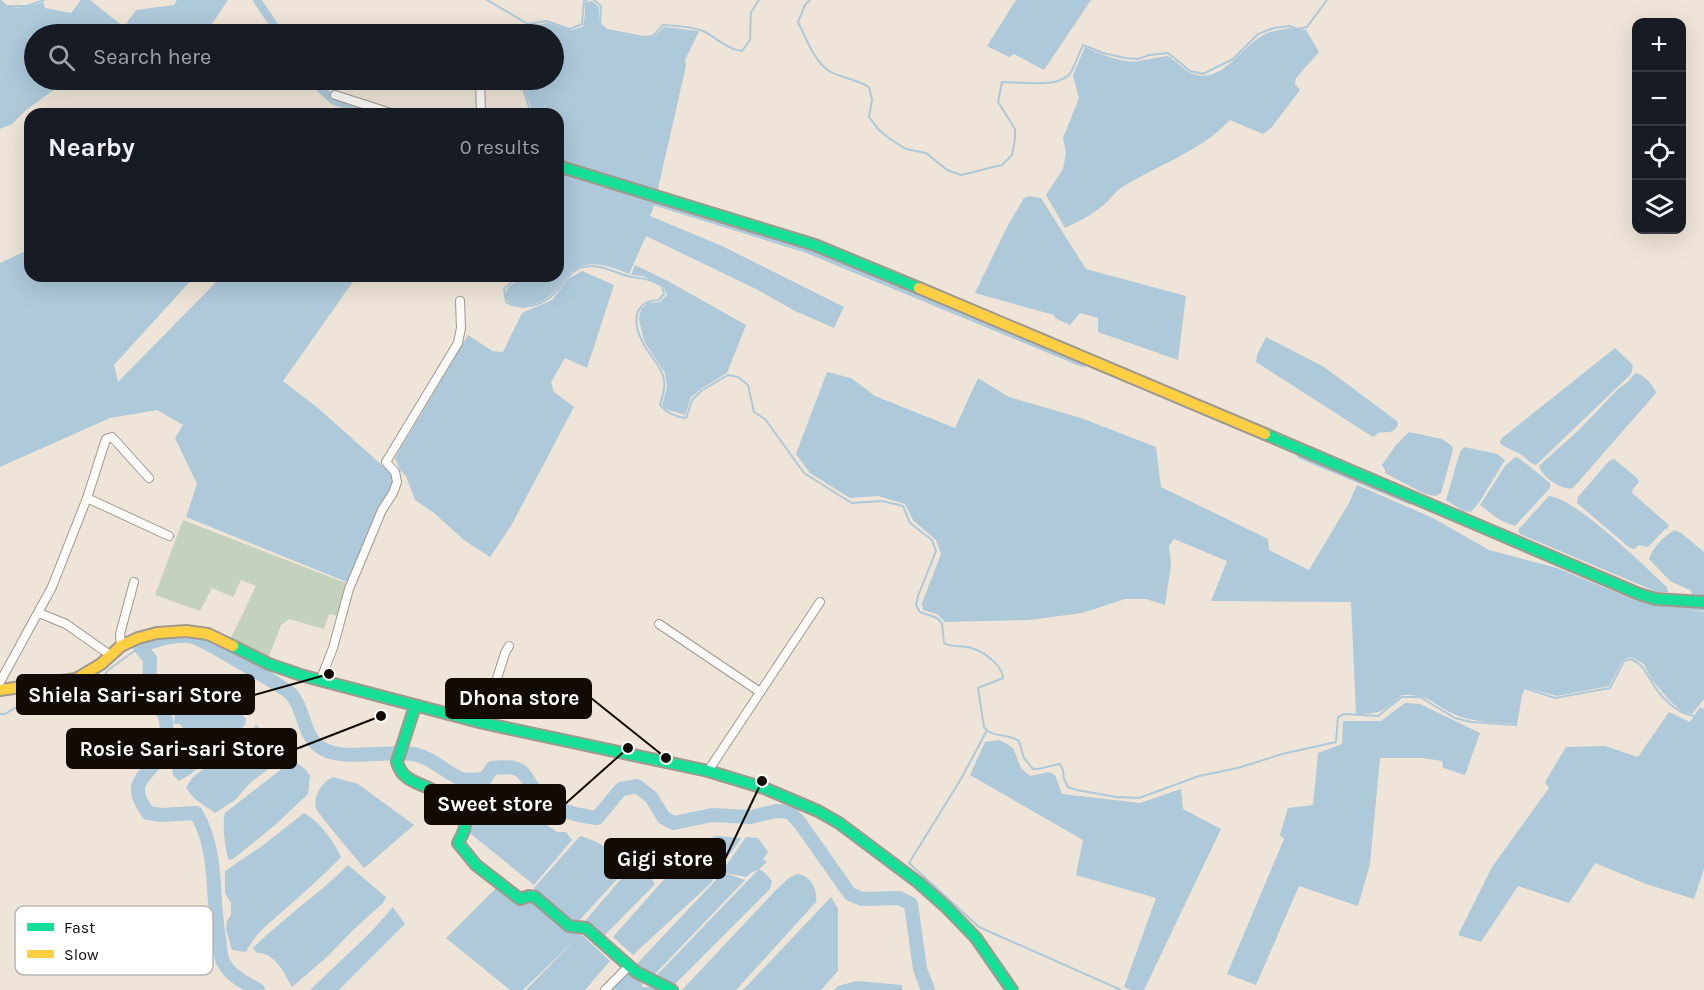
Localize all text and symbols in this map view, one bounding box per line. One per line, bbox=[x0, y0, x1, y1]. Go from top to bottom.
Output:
map controls bbox=[1632, 18, 1686, 234]
button: + bbox=[1632, 18, 1686, 72]
search box bbox=[24, 24, 564, 90]
icon: search bbox=[45, 41, 78, 74]
text: Search here bbox=[93, 44, 211, 70]
button: − bbox=[1632, 72, 1686, 126]
button: locate bbox=[1632, 126, 1686, 180]
text: Nearby bbox=[48, 132, 135, 163]
text: 0 results bbox=[460, 136, 540, 159]
button: layers bbox=[1632, 180, 1686, 234]
callout: Shiela Sari-sari Store bbox=[17, 675, 254, 714]
callout: Dhona store bbox=[446, 679, 591, 718]
text: Shiela Sari-sari Store bbox=[28, 683, 242, 707]
text: Dhona store bbox=[459, 686, 579, 710]
callout: Rosie Sari-sari Store bbox=[67, 729, 296, 768]
text: Rosie Sari-sari Store bbox=[79, 737, 285, 761]
callout: Sweet store bbox=[425, 785, 565, 824]
text: Sweet store bbox=[437, 792, 553, 816]
callout: Gigi store bbox=[605, 839, 725, 878]
text: Gigi store bbox=[617, 847, 713, 871]
legend bbox=[15, 906, 213, 975]
text: Fast bbox=[64, 918, 95, 937]
text: Slow bbox=[64, 945, 99, 964]

